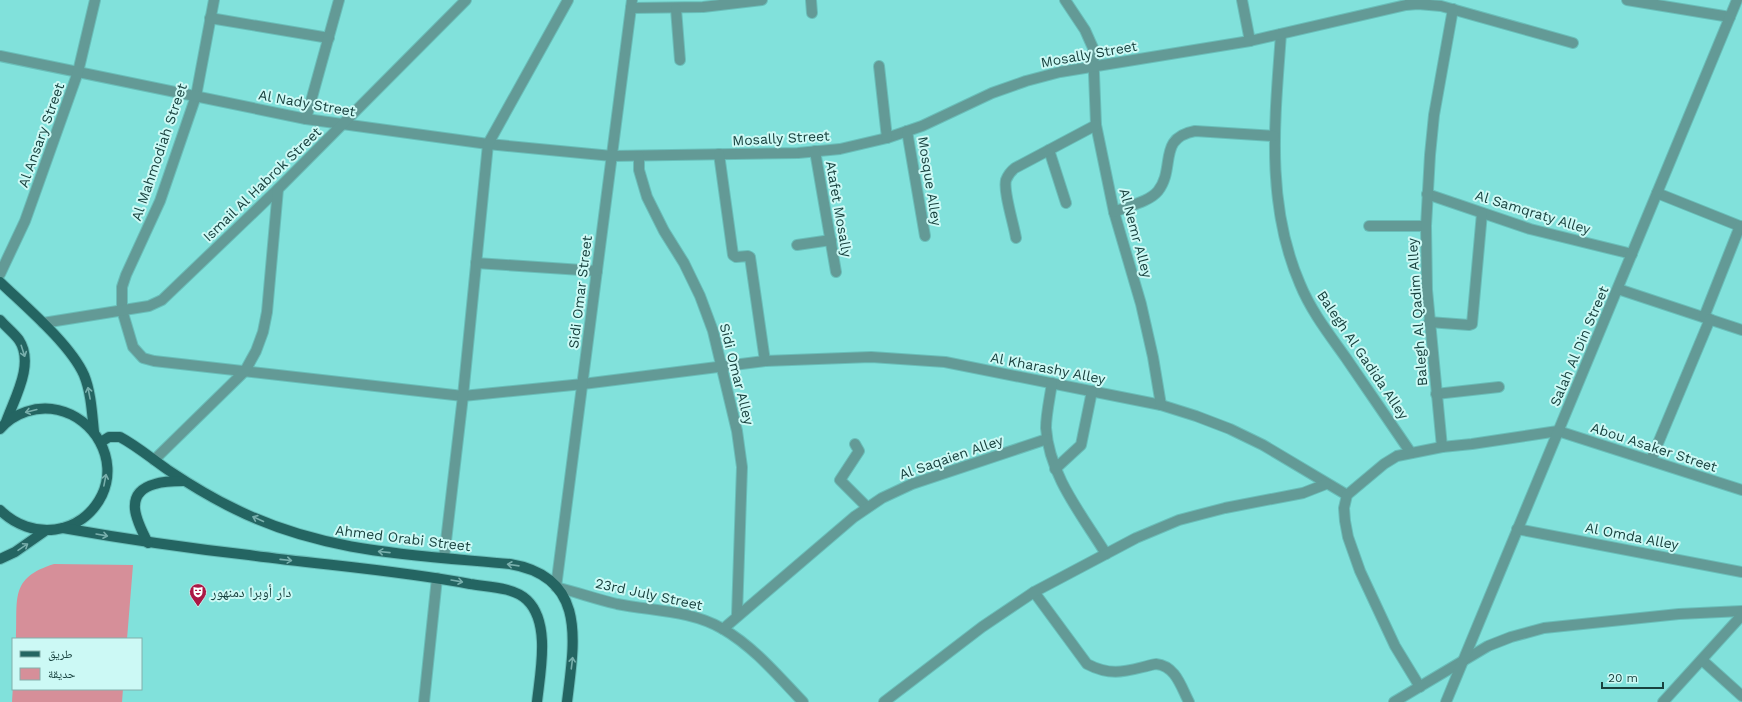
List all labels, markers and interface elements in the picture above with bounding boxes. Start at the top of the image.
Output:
street label: Mosally Street [1040,38,1139,70]
street label: Al Ansary Street [15,80,67,189]
street label: Al Mahmodiah Street [128,81,190,223]
street label: Al Nady Street [257,87,357,119]
street label: Ismail Al Habrok Street [200,123,324,244]
street label: Mosally Street [732,127,830,149]
street label: Mosque Alley [915,135,945,228]
street label: Atafet Mosally [823,160,855,259]
street label: Al Nemr Alley [1116,187,1156,280]
street label: Al Samqraty Alley [1473,187,1593,237]
street label: Sidi Omar Street [565,234,595,349]
street label: Balegh Al Qadim Alley [1404,236,1430,387]
street label: Salah Al Din Street [1546,283,1612,408]
street label: Balegh Al Gadida Alley [1314,288,1412,423]
street label: Sidi Omar Alley [717,322,758,427]
one-way arrow [20,344,27,357]
street label: Al Kharashy Alley [989,349,1108,387]
one-way arrow [85,387,93,400]
one-way arrow [25,407,38,415]
street label: Abou Asaker Street [1589,419,1719,475]
street label: Al Saqaien Alley [897,431,1006,482]
one-way arrow [101,474,109,487]
one-way arrow [253,515,265,523]
street label: Al Omda Alley [1584,519,1681,553]
street label: Ahmed Orabi Street [334,522,472,554]
one-way arrow [95,531,108,539]
one-way arrow [18,543,29,551]
one-way arrow [378,548,391,556]
one-way arrow [279,556,292,563]
one-way arrow [507,561,520,569]
street label: 23rd July Street [594,575,704,613]
one-way arrow [450,577,463,585]
theatre icon: دار أوبرا دمنهور [188,582,208,607]
place label: دار أوبرا دمنهور [210,584,292,601]
legend [12,638,142,690]
text: طريق [48,647,73,661]
one-way arrow [568,657,575,670]
scale bar [1602,664,1663,690]
text: حديقة [48,667,76,681]
text: 20 m [1608,671,1638,685]

